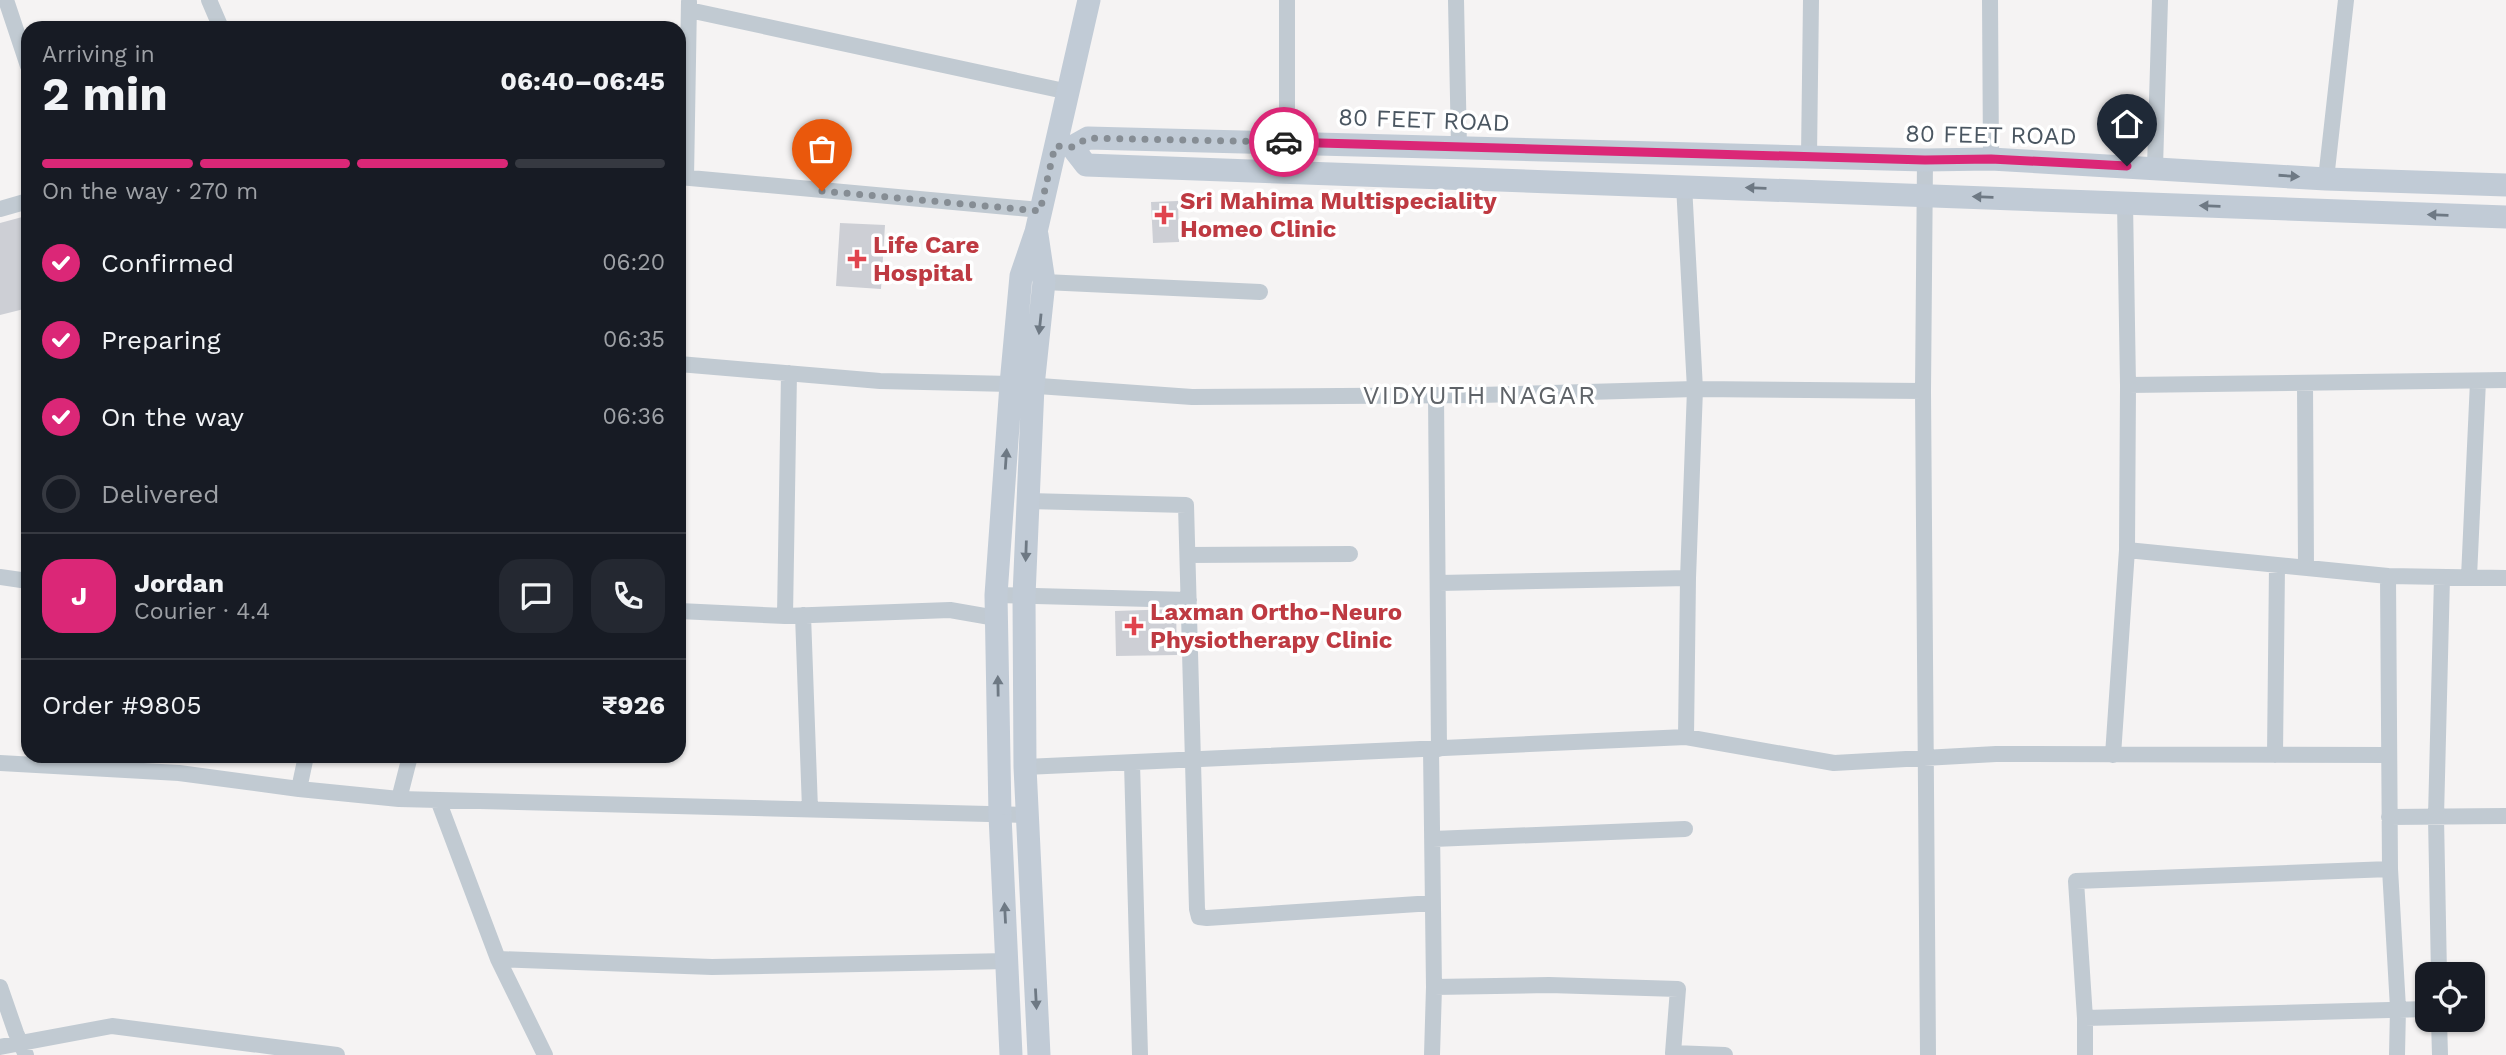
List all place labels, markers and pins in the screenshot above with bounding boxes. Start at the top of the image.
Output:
pin [2097,94,2157,166]
pin [792,119,852,191]
place label: Sri Mahima Multispeciality Homeo Clinic [1180,187,1497,243]
marker: Sri Mahima Multispeciality Homeo Clinic [1154,205,1174,225]
place label: Life Care Hospital [873,231,979,287]
marker: Life Care Hospital [847,249,867,269]
place label: Laxman Ortho-Neuro Physiotherapy Clinic [1150,598,1402,654]
marker: Laxman Ortho-Neuro Physiotherapy Clinic [1124,616,1144,636]

